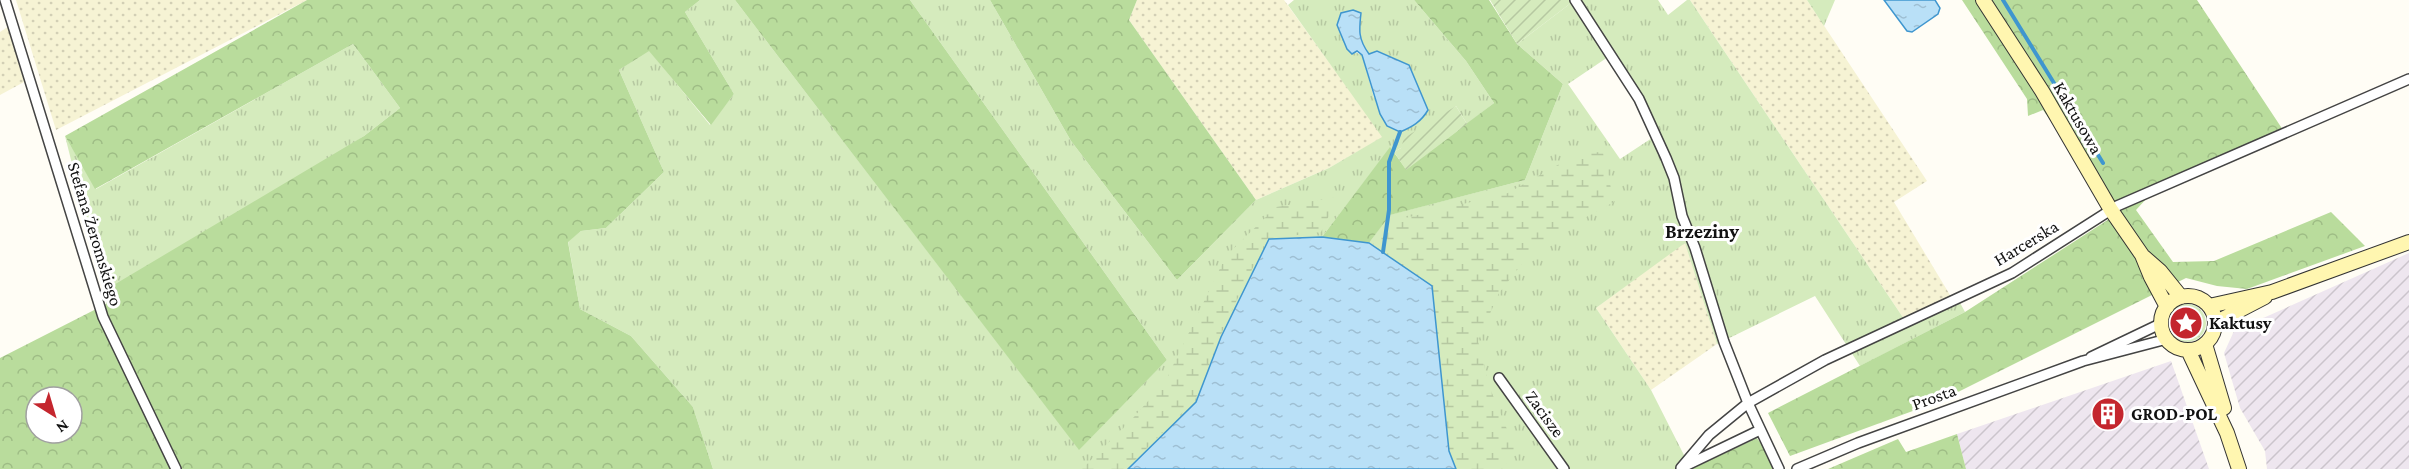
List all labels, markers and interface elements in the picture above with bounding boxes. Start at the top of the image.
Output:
street label: Kaktusowa [2049,78,2107,158]
street label: Stefana Żeromskiego [64,159,126,309]
street label: Harcerska [1990,216,2062,270]
district label: Brzeziny [1665,220,1739,242]
place icon: Kaktusy [2168,305,2204,341]
place label: Kaktusy [2209,313,2272,333]
street label: Prosta [1909,380,1959,414]
north arrow [24,385,84,445]
street label: Zacisze [1521,387,1569,441]
building icon: GROD-POL [2090,396,2126,432]
place label: GROD-POL [2131,404,2218,424]
text: N [53,417,72,437]

